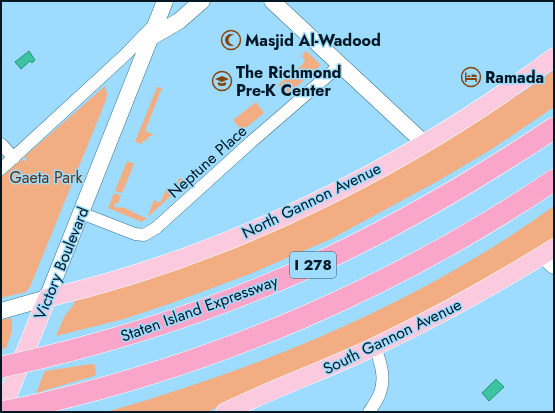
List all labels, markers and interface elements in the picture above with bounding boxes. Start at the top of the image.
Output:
mosque icon: Masjid Al-Wadood [220,29,242,51]
place label: Masjid Al-Wadood [245,29,381,52]
place label: The Richmond Pre-K Center [236,61,341,102]
hotel icon: Ramada [460,66,482,88]
place label: Ramada [485,66,544,89]
school or university icon: The Richmond Pre-K Center [211,70,233,92]
street label: Neptune Place [163,120,252,203]
street label: North Gannon Avenue [238,157,385,244]
park label: Gaeta Park [9,166,84,189]
street label: Victory Boulevard [28,203,95,323]
road number: I 278 [290,252,336,278]
street label: Staten Island Expressway [117,269,282,348]
street label: South Gannon Avenue [319,293,465,380]

